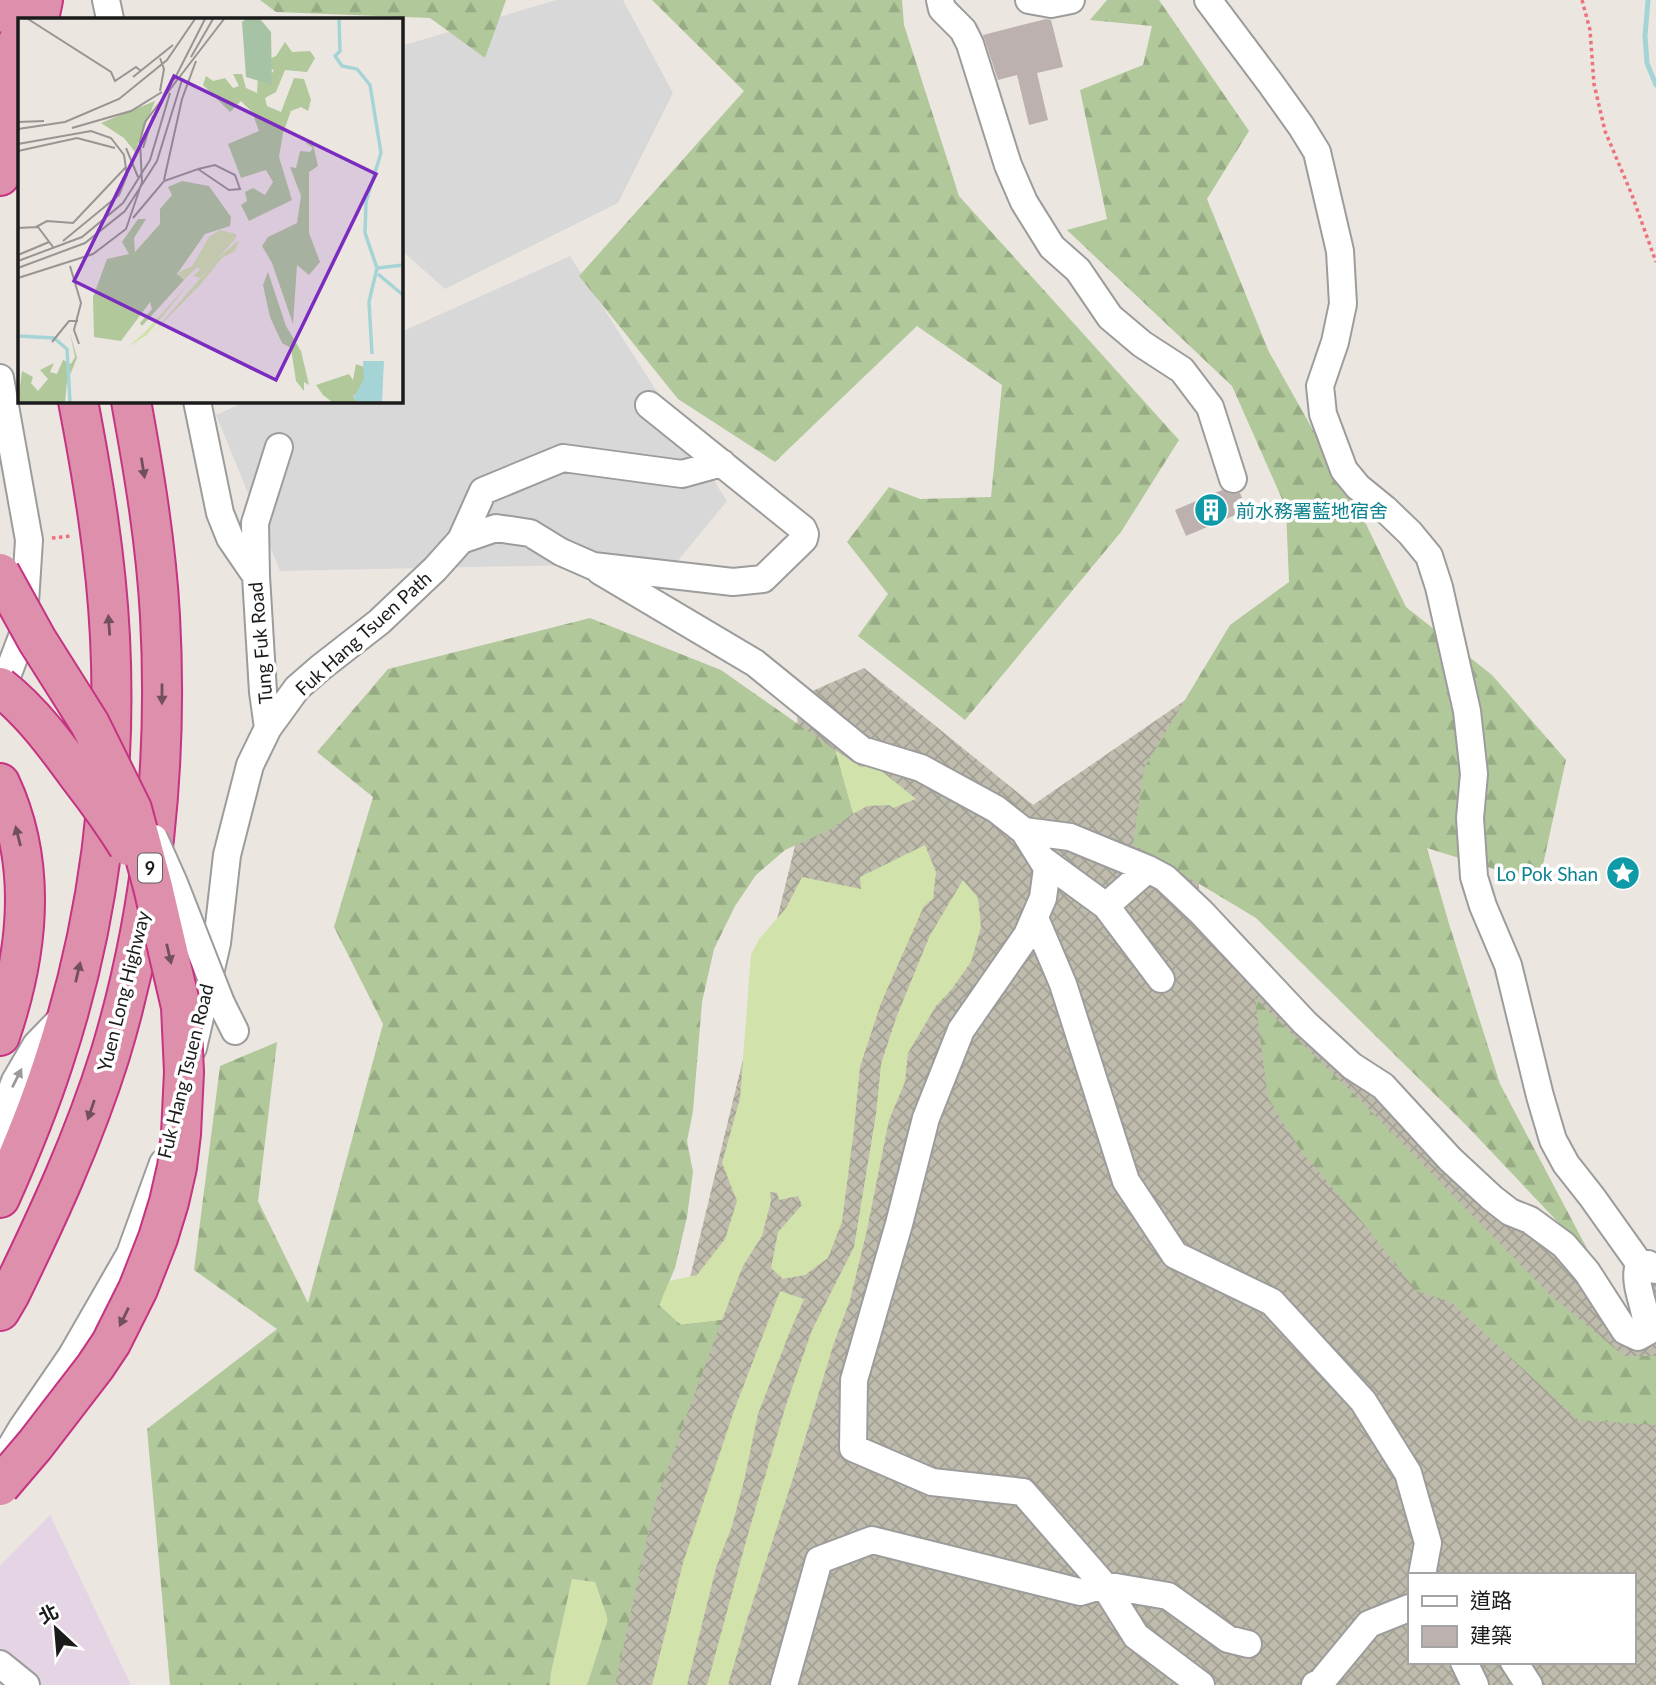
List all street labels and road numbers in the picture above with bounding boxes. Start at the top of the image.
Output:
street label: Fuk Hang Tsuen Path [290,566,436,700]
street label: Tung Fuk Road [243,581,277,705]
road number: 9 [138,854,162,882]
street label: Yuen Long Highway [92,908,154,1074]
street label: Fuk Hang Tsuen Road [152,981,218,1161]

